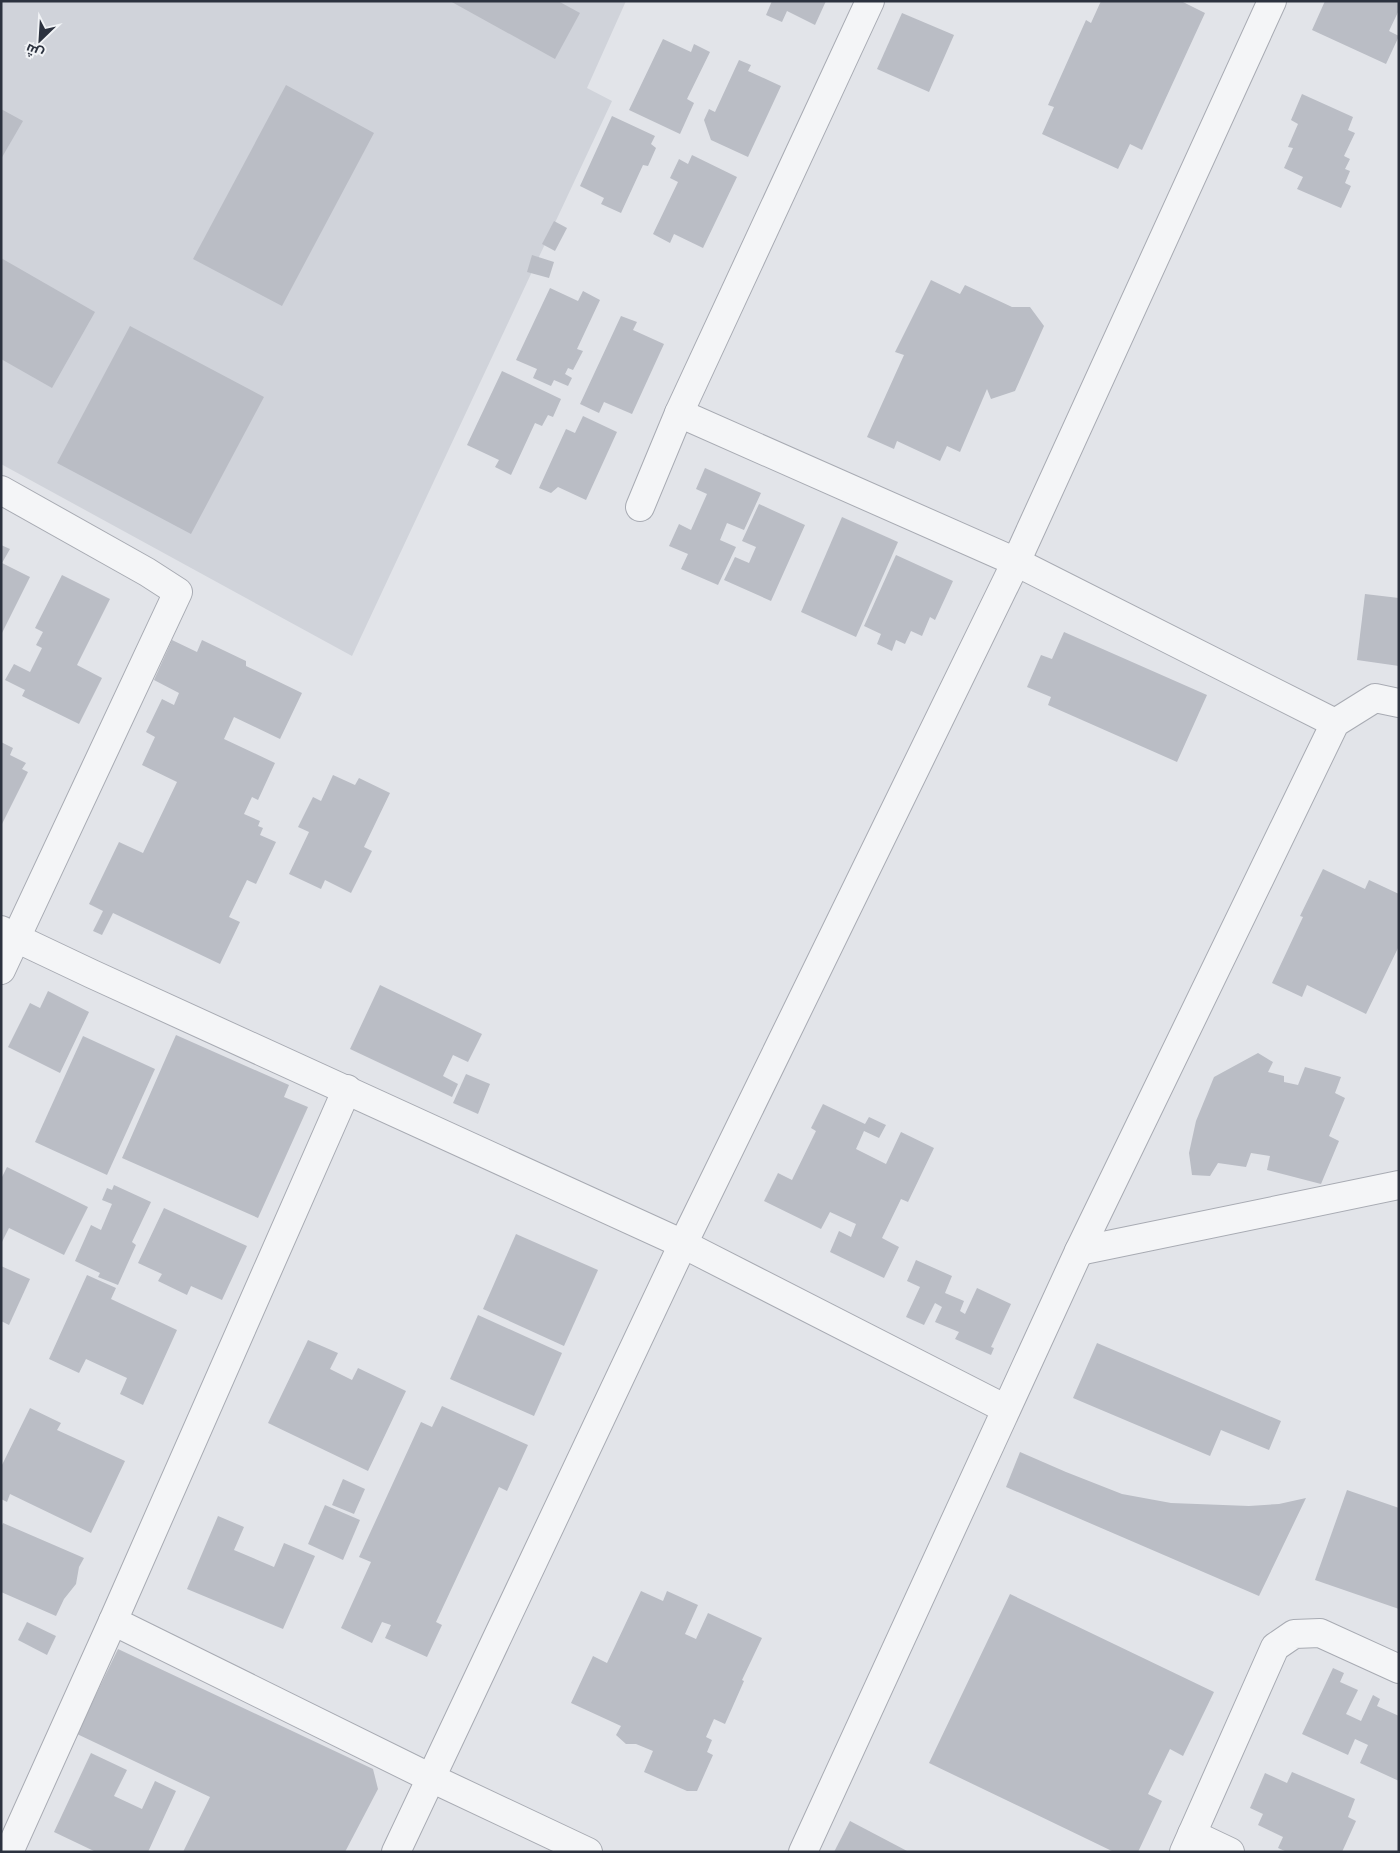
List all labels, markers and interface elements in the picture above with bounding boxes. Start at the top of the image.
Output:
north arrow [15,15,65,65]
text: ش [23,40,46,63]

